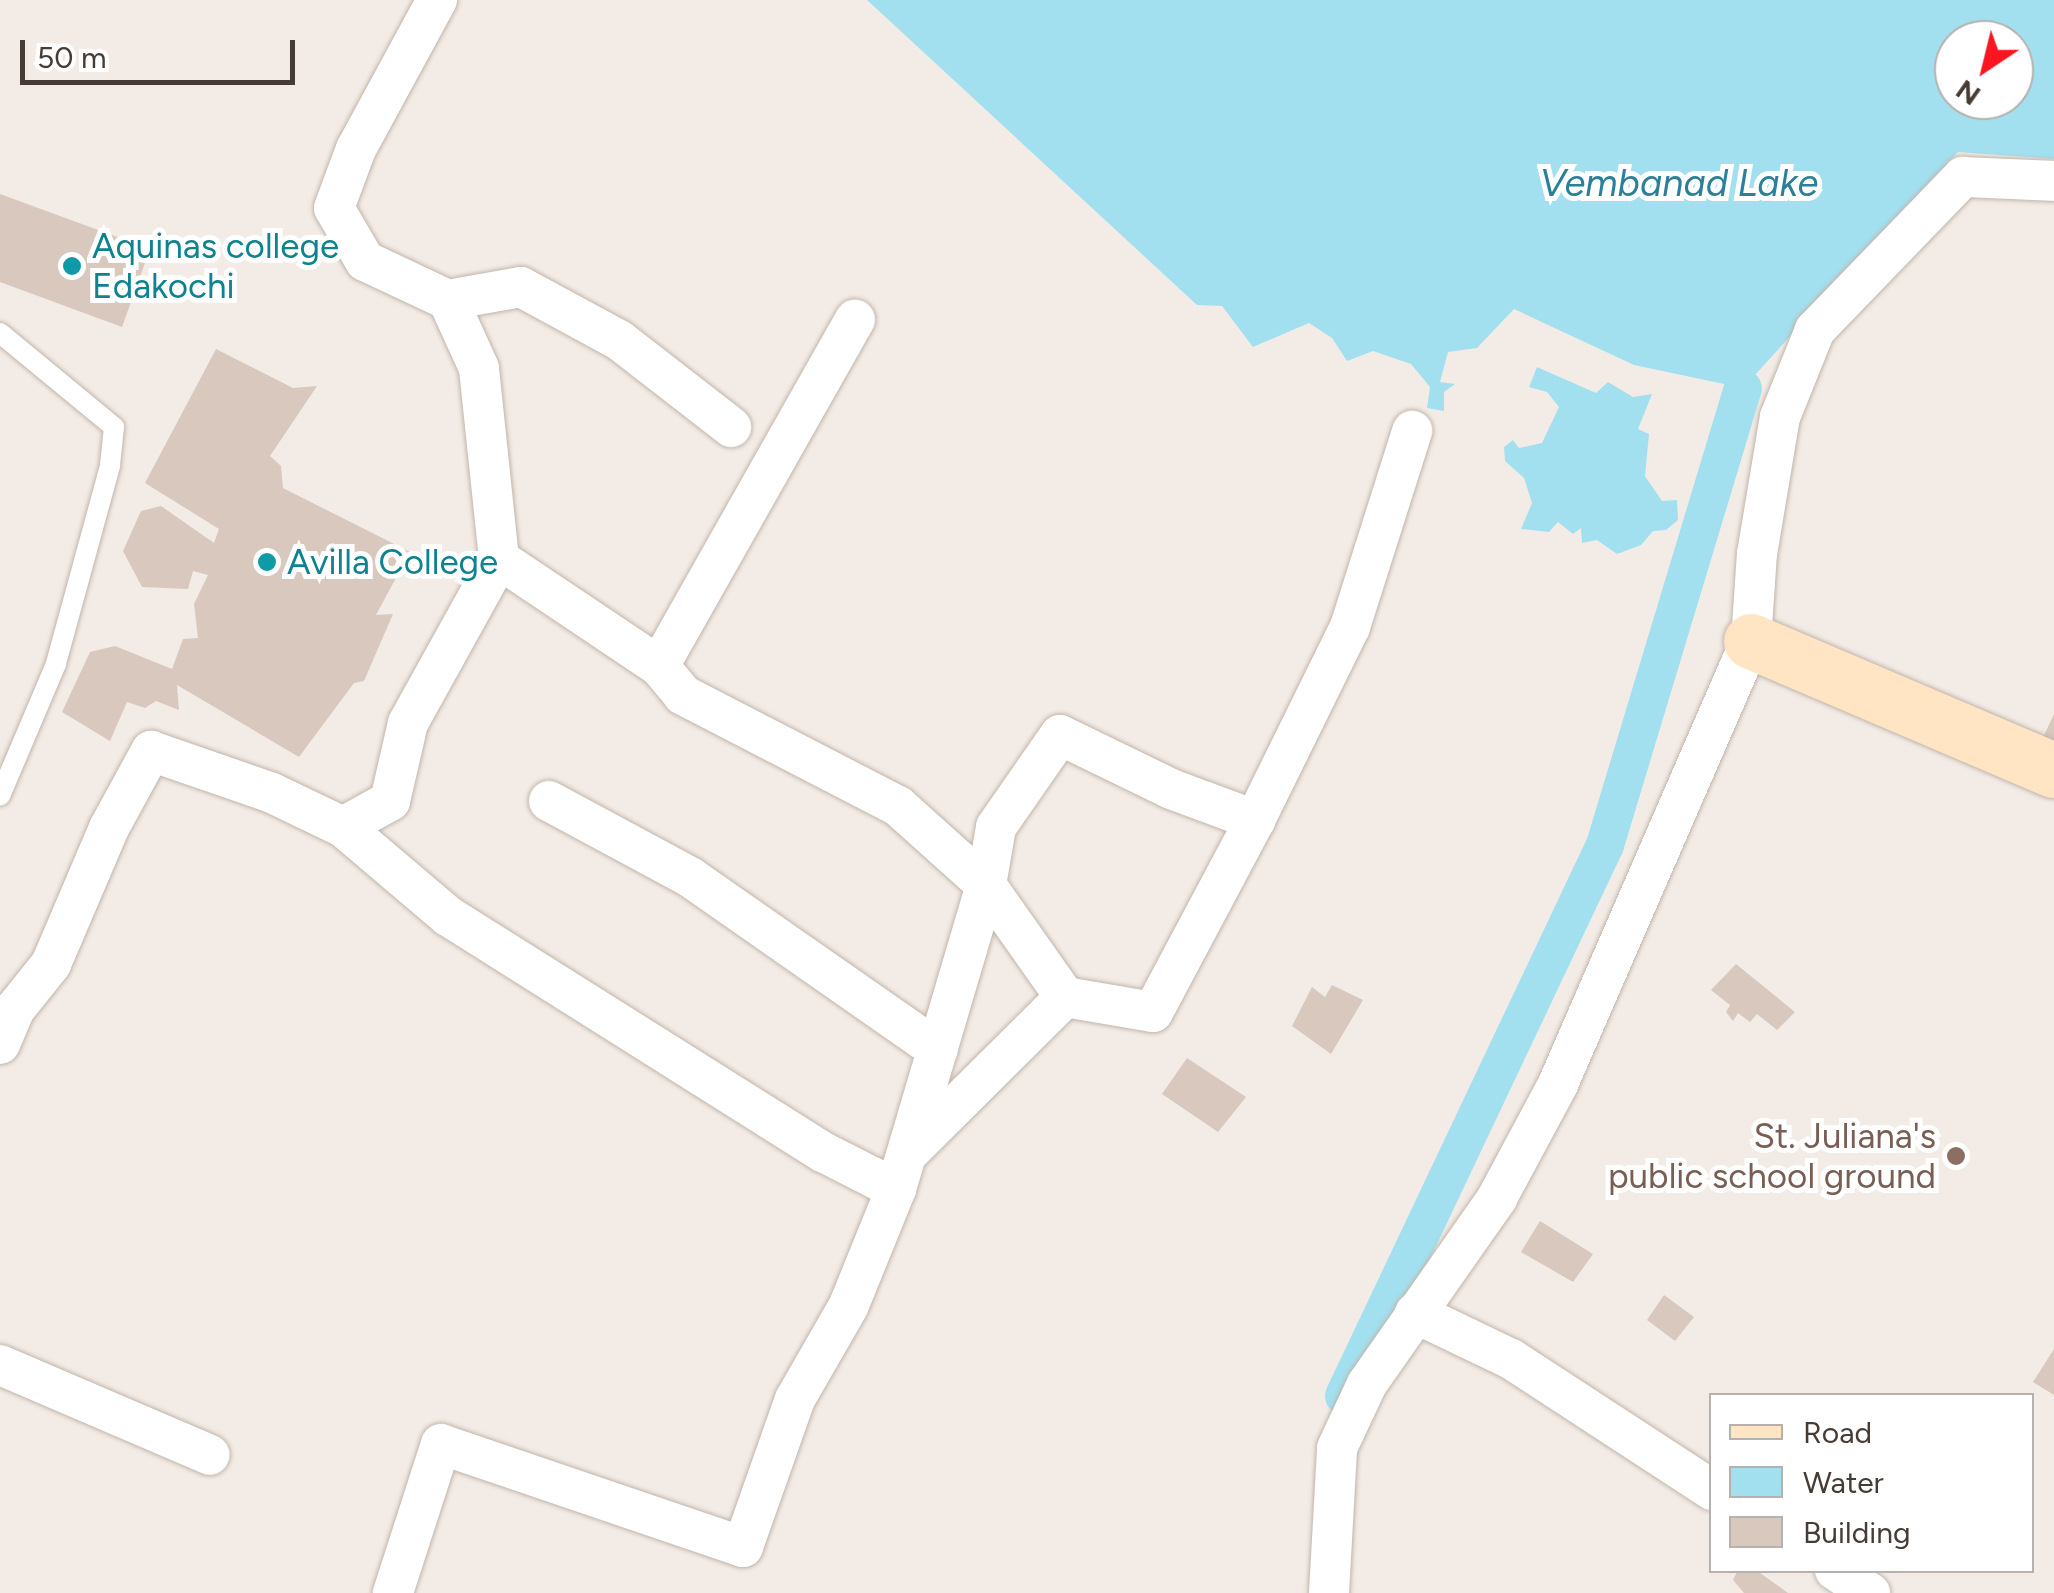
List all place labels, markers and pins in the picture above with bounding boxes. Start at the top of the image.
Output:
place label: Aquinas college Edakochi [92,225,339,307]
marker: Aquinas college Edakochi [61,255,83,277]
place label: Avilla College [287,541,498,583]
marker: Avilla College [256,551,278,573]
place label: St. Juliana's public school ground [1608,1115,1936,1197]
marker: St. Juliana's public school ground [1945,1145,1967,1167]

